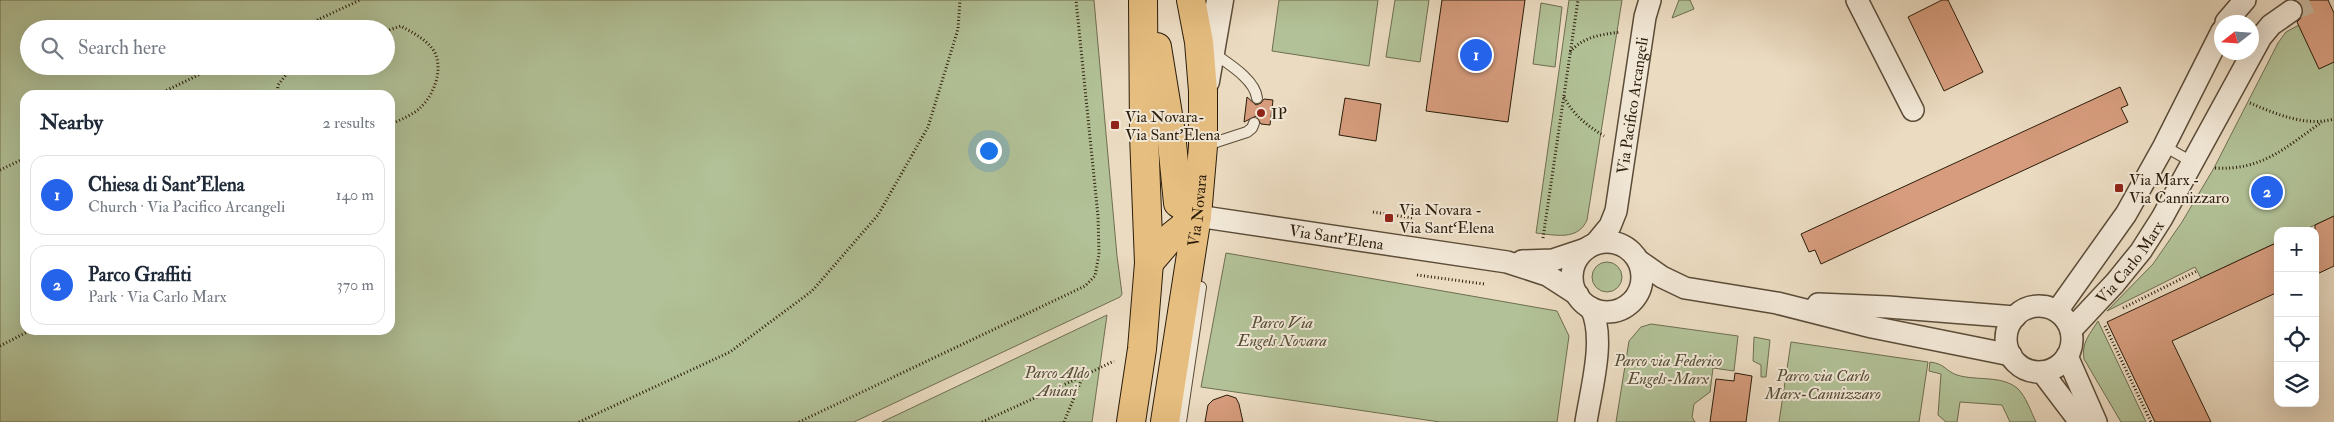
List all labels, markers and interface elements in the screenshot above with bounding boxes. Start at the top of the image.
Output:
north arrow [2214,15,2259,60]
search box [20,20,395,75]
icon: search [38,34,66,62]
text: Search here [78,36,166,60]
pin: 1 [1460,36,1492,74]
street label: Via Pacifico Arcangeli [1613,36,1653,175]
place label: IP [1271,104,1287,124]
place label: Via Novara- Via Sant'Elena [1125,107,1221,145]
marker: IP [1255,107,1267,119]
text: Nearby [40,109,103,136]
text: 2 results [322,113,375,133]
marker: Via Novara- Via Sant'Elena [1109,119,1121,131]
your location [976,138,1002,164]
place label: Via Marx - Via Cannizzaro [2129,170,2229,208]
text: Chiesa di Sant'Elena [88,173,245,197]
street label: Via Novara [1183,173,1212,248]
pin: 2 [2251,173,2283,211]
marker: Via Marx - Via Cannizzaro [2113,182,2125,194]
text: 1 [54,185,60,205]
text: 140 m [336,185,374,205]
text: Church · Via Pacifico Arcangeli [88,197,285,217]
place label: Via Novara - Via Sant‘Elena [1399,200,1495,238]
marker: Via Novara - Via Sant‘Elena [1383,212,1395,224]
street label: Via Carlo Marx [2092,217,2169,308]
street label: Via Sant’Elena [1288,221,1385,255]
map controls [2274,227,2319,407]
button: + [2274,227,2319,272]
text: Parco Graffiti [88,263,192,287]
button: − [2274,272,2319,317]
text: 2 [53,275,61,295]
text: 370 m [337,275,374,295]
text: Park · Via Carlo Marx [88,287,227,307]
park label: Parco Via Engels Novara [1236,313,1327,351]
button: locate [2274,317,2319,362]
park label: Parco via Federico Engels-Marx [1613,351,1722,389]
button: layers [2274,362,2319,407]
park label: Parco Aldo Aniasi [1023,363,1090,401]
park label: Parco via Carlo Marx-Cannizzaro [1764,366,1881,404]

